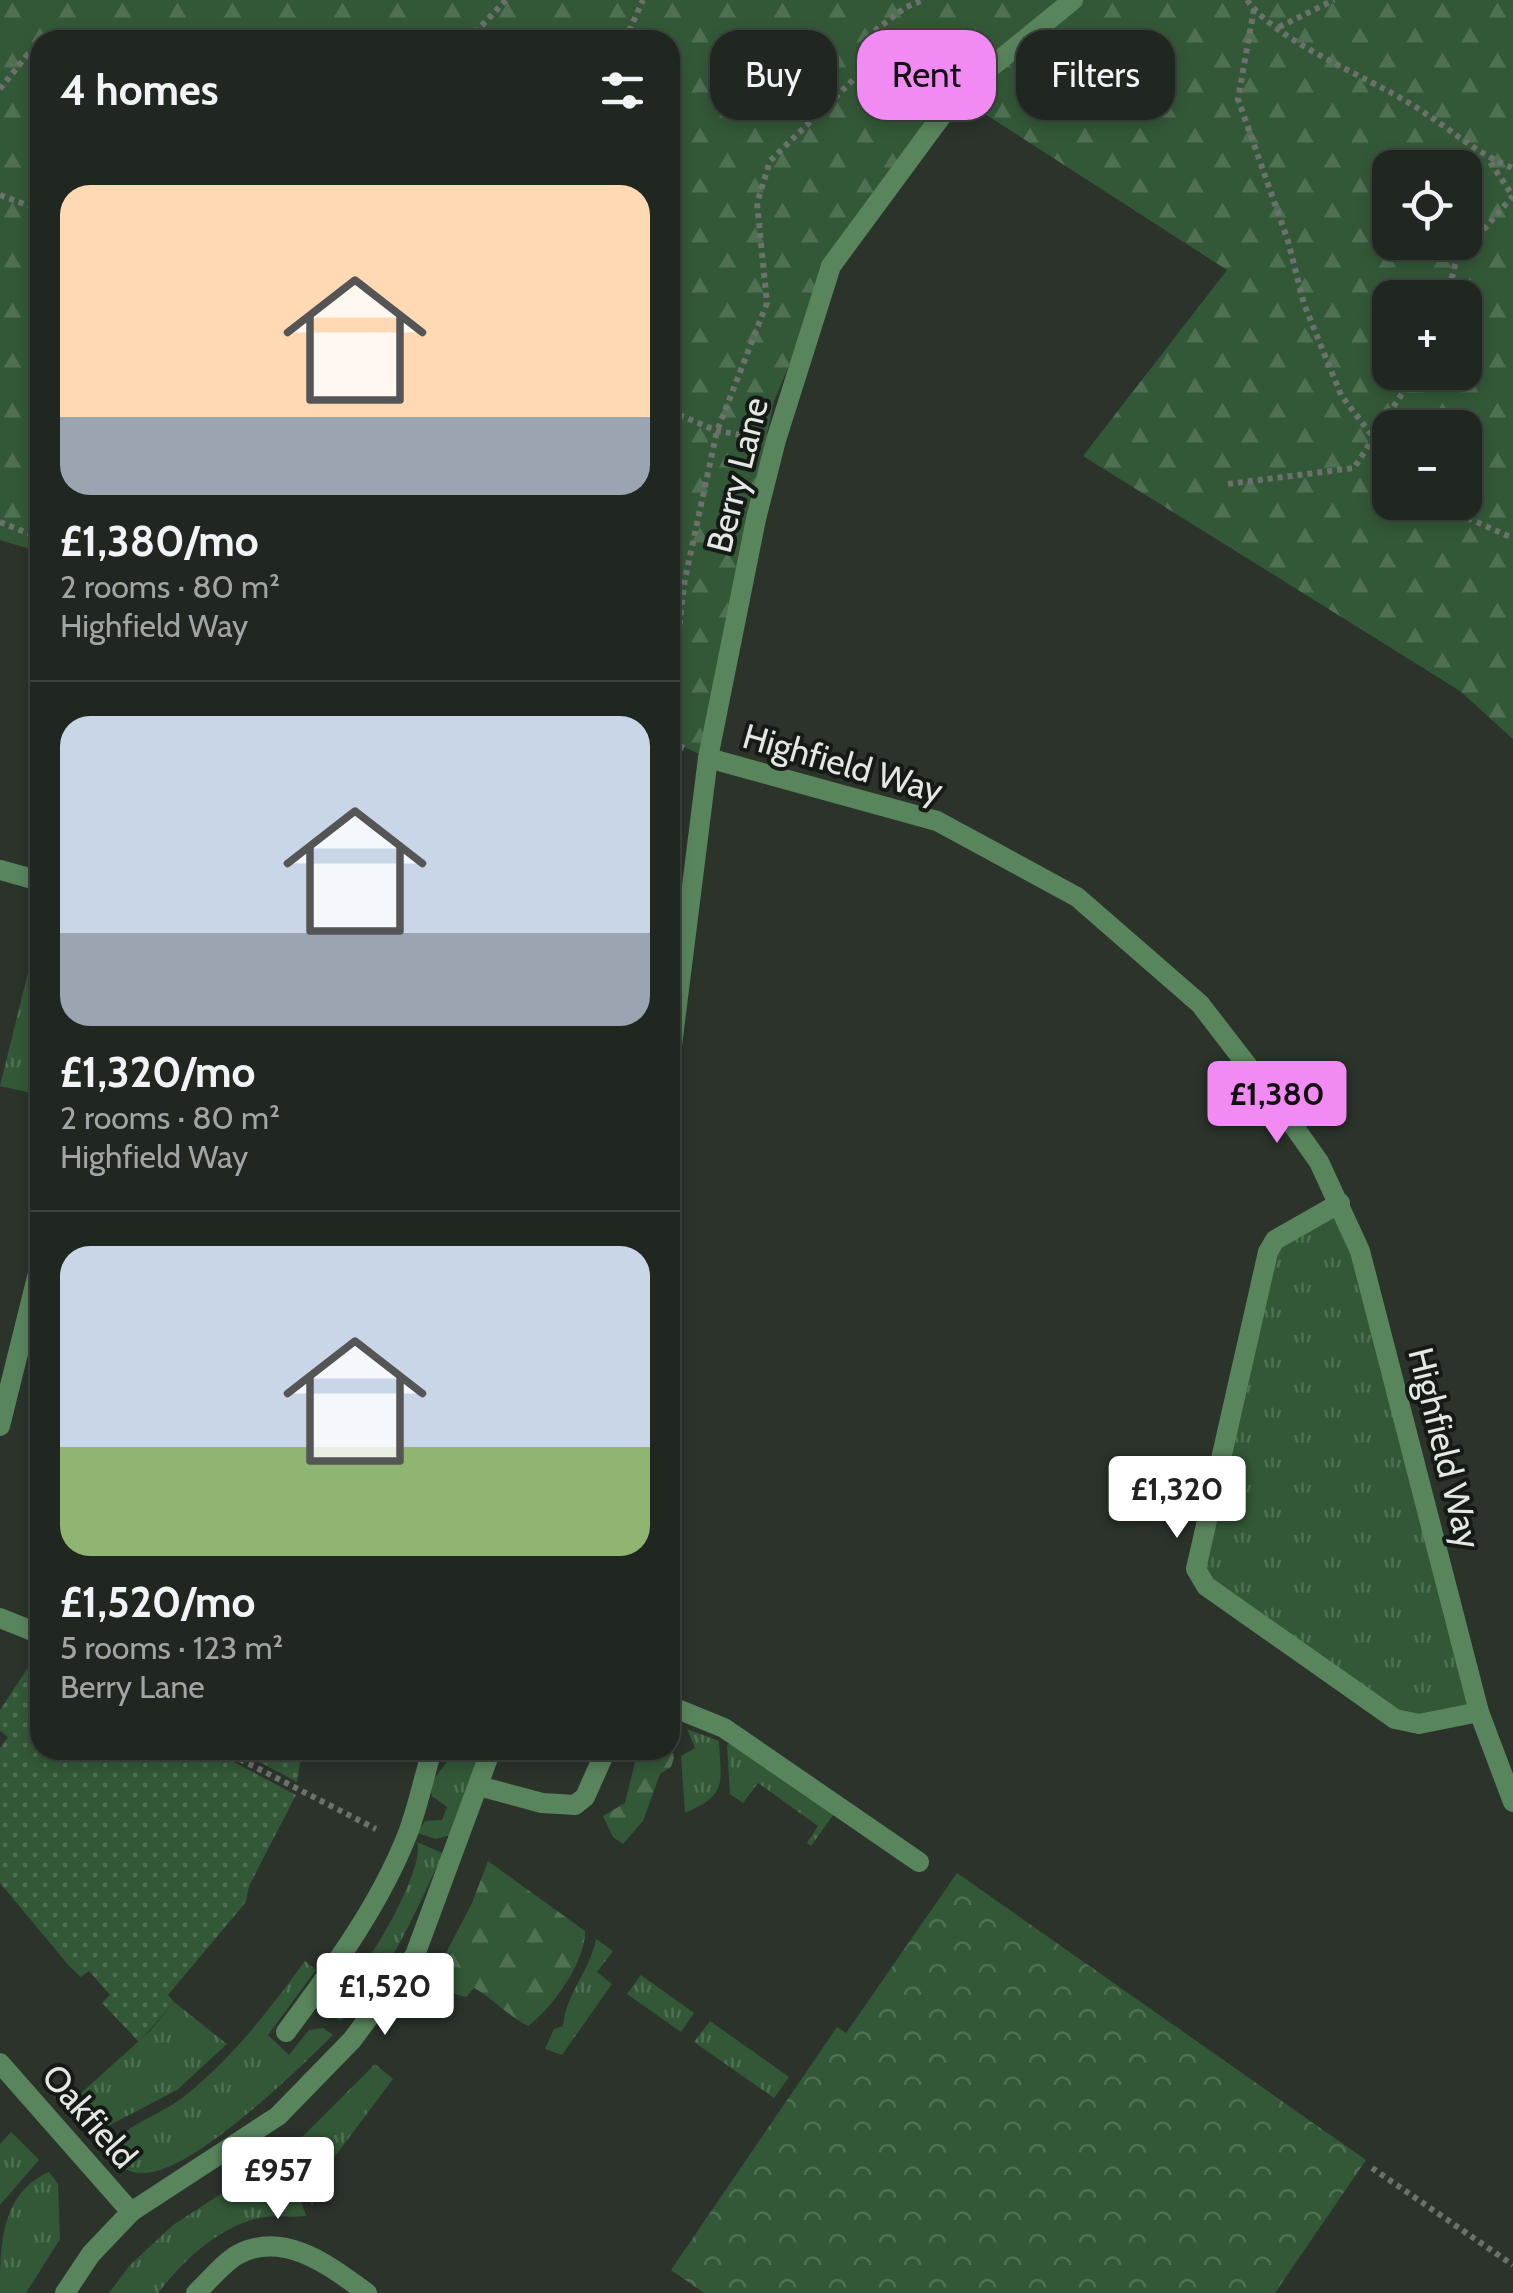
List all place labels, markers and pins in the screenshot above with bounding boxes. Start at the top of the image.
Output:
pin: £1,380 [1196,1061,1358,1146]
pin: £1,320 [1096,1456,1258,1541]
pin: £1,520 [304,1953,466,2038]
pin: £957 [219,2137,337,2222]

